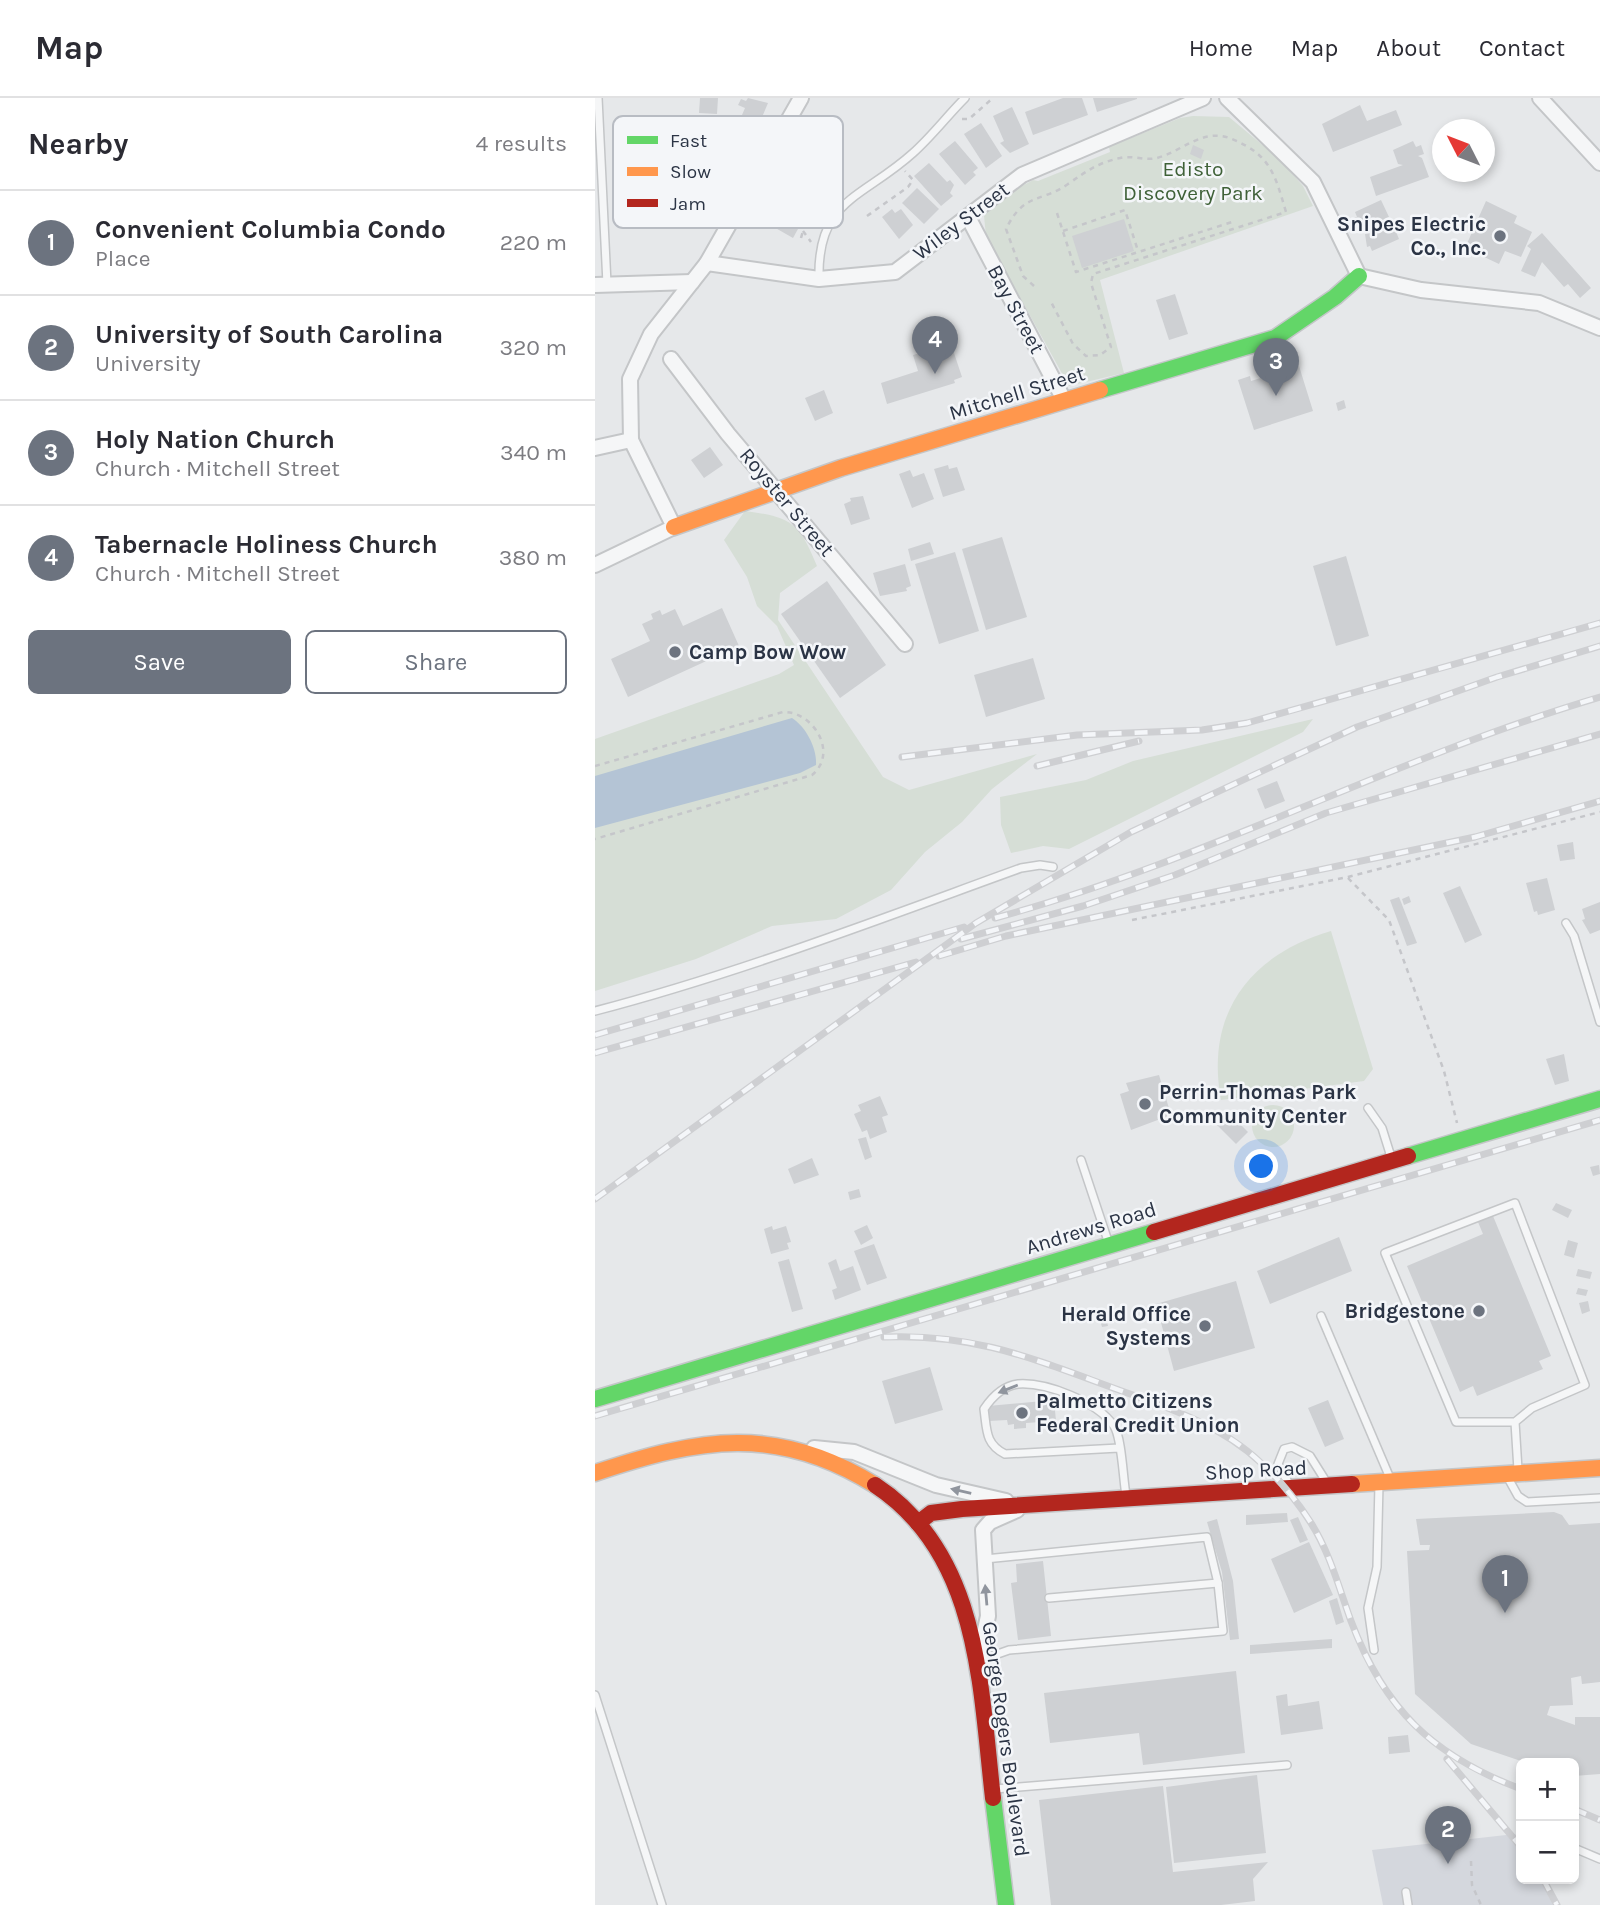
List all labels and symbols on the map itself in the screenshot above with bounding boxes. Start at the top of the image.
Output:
legend [613,116,843,228]
north arrow [1432,119,1495,182]
text: Fast [670,130,707,152]
park label: Edisto Discovery Park [1123,157,1263,205]
text: Slow [670,161,711,183]
street label: Wiley Street [908,177,1014,265]
text: Jam [670,193,706,215]
place label: Snipes Electric Co., Inc. [1337,212,1486,260]
marker: Snipes Electric Co., Inc. [1492,228,1508,244]
street label: Bay Street [983,261,1049,358]
pin: 4 [912,316,958,374]
pin: 3 [1253,338,1299,396]
street label: Mitchell Street [946,361,1088,425]
street label: Royster Street [735,443,839,561]
place label: Camp Bow Wow [689,640,846,664]
marker: Camp Bow Wow [667,644,683,660]
place label: Perrin-Thomas Park Community Center [1159,1080,1357,1128]
marker: Perrin-Thomas Park Community Center [1137,1096,1153,1112]
your location [1244,1149,1278,1183]
street label: Andrews Road [1023,1197,1159,1259]
place label: Bridgestone [1345,1299,1465,1323]
place label: Herald Office Systems [1061,1302,1191,1350]
marker: Bridgestone [1471,1303,1487,1319]
marker: Herald Office Systems [1197,1318,1213,1334]
one-way arrow [997,1383,1018,1394]
place label: Palmetto Citizens Federal Credit Union [1036,1389,1240,1437]
marker: Palmetto Citizens Federal Credit Union [1014,1405,1030,1421]
street label: Shop Road [1204,1455,1308,1485]
one-way arrow [950,1485,972,1496]
pin: 1 [1482,1555,1528,1613]
one-way arrow [980,1583,991,1605]
street label: George Rogers Boulevard [978,1620,1034,1858]
pin: 2 [1425,1806,1471,1864]

